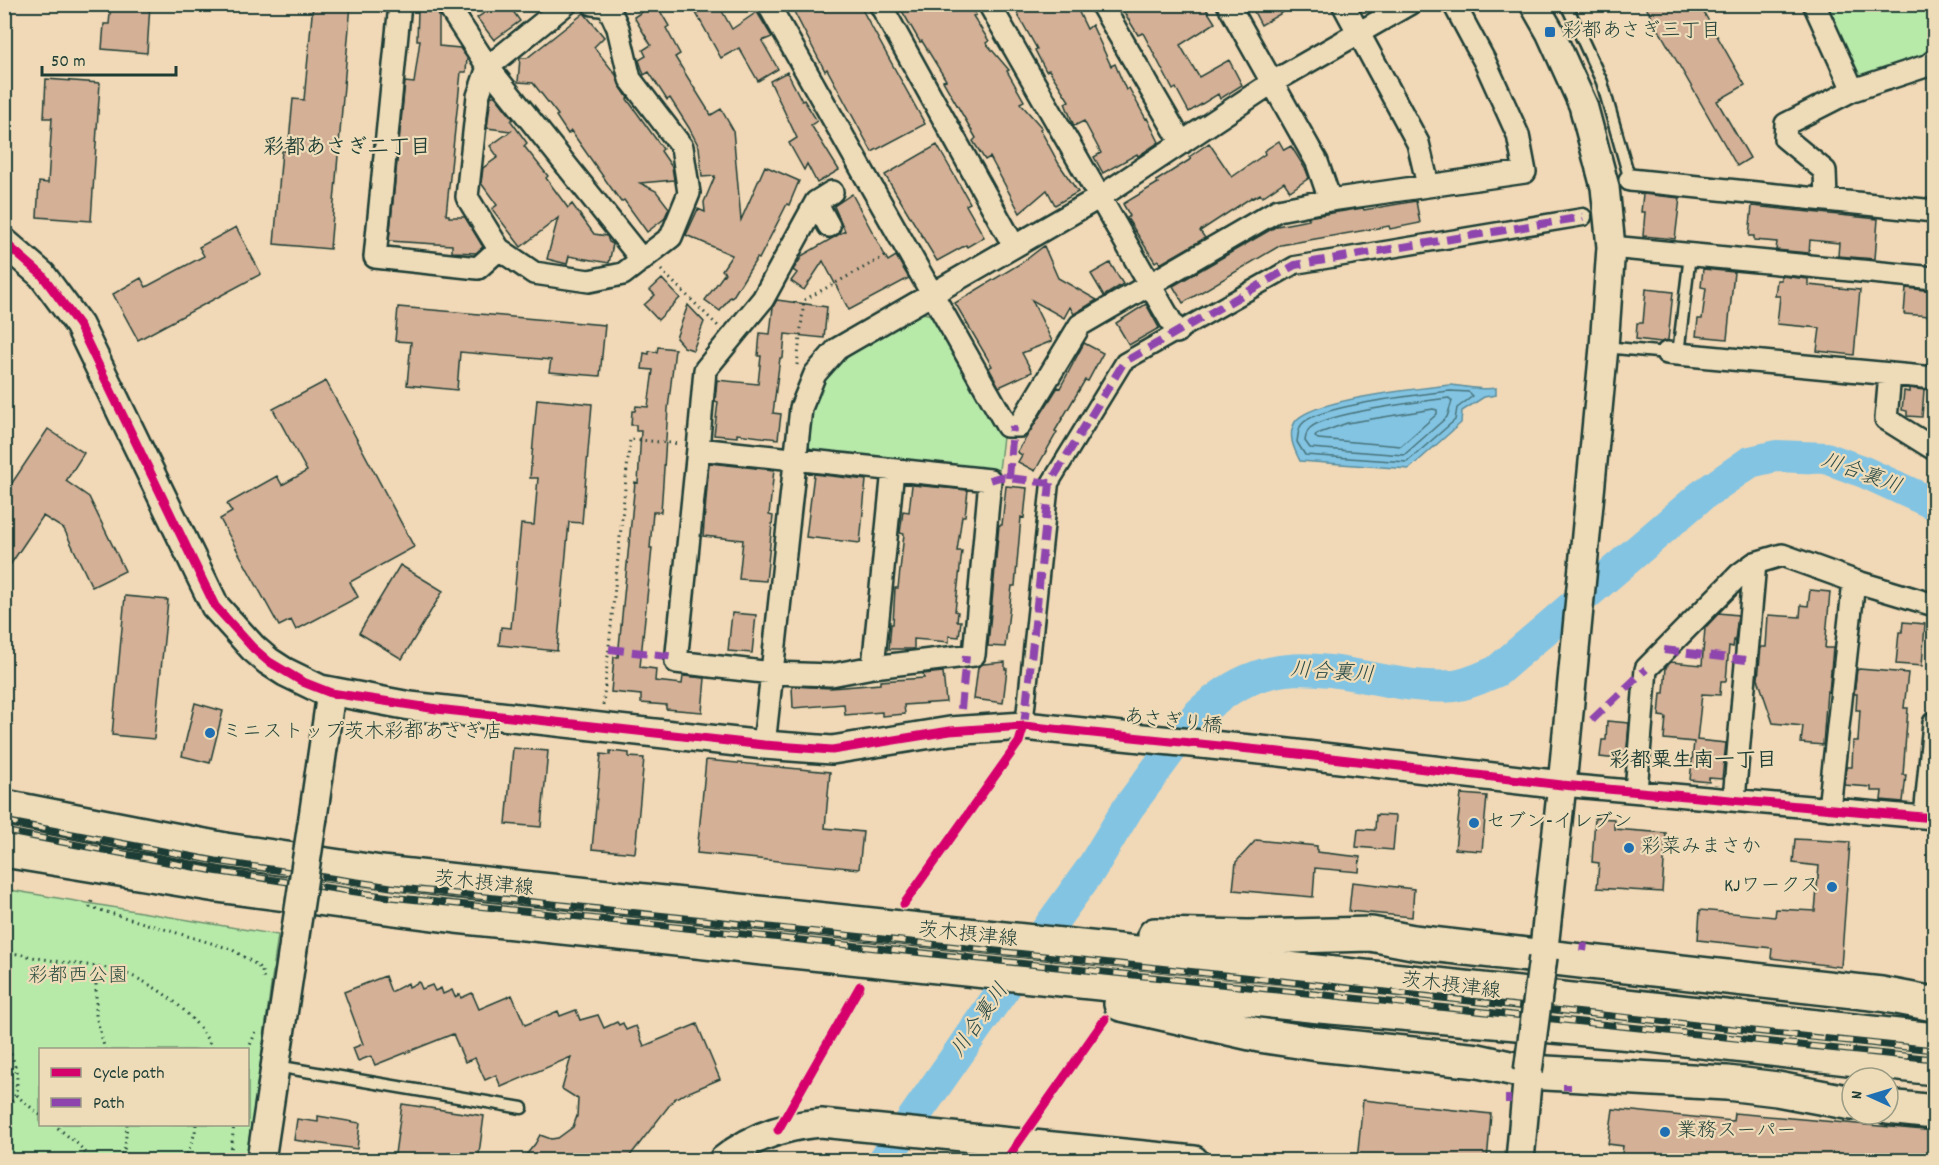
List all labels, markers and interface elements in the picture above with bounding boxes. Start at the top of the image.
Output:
place label: 彩都あさぎ三丁目 [1562,18,1721,46]
marker: 彩都あさぎ三丁目 [1543,25,1557,39]
scale bar [42,39,176,77]
text: 50 m [51,50,86,75]
district label: 彩都あさぎ二丁目 [263,134,431,164]
water label: 川合裏川 [1816,447,1906,503]
water label: 川合裏川 [1289,656,1375,692]
street label: あさぎり橋 [1122,704,1224,742]
place label: ミニストップ茨木彩都あさぎ店 [222,719,503,747]
marker: ミニストップ茨木彩都あさぎ店 [203,726,217,740]
district label: 彩都粟生南一丁目 [1609,747,1777,777]
place label: セブン-イレブン [1486,809,1633,837]
marker: セブン-イレブン [1467,816,1481,830]
place label: 彩菜みまさか [1641,834,1761,862]
marker: 彩菜みまさか [1622,841,1636,855]
street label: 茨木摂津線 [433,866,535,904]
place label: KJワークス [1724,873,1820,901]
marker: KJワークス [1825,880,1839,894]
street label: 茨木摂津線 [917,917,1019,955]
park label: 彩都西公園 [28,963,128,991]
street label: 茨木摂津線 [1400,967,1502,1007]
water label: 川合裏川 [945,978,1017,1064]
legend [39,1048,249,1126]
text: Cycle path [93,1062,164,1087]
north arrow [1840,1066,1900,1126]
text: N [1846,1090,1869,1100]
text: Path [93,1092,125,1117]
place label: 業務スーパー [1677,1118,1796,1146]
marker: 業務スーパー [1658,1125,1672,1139]

